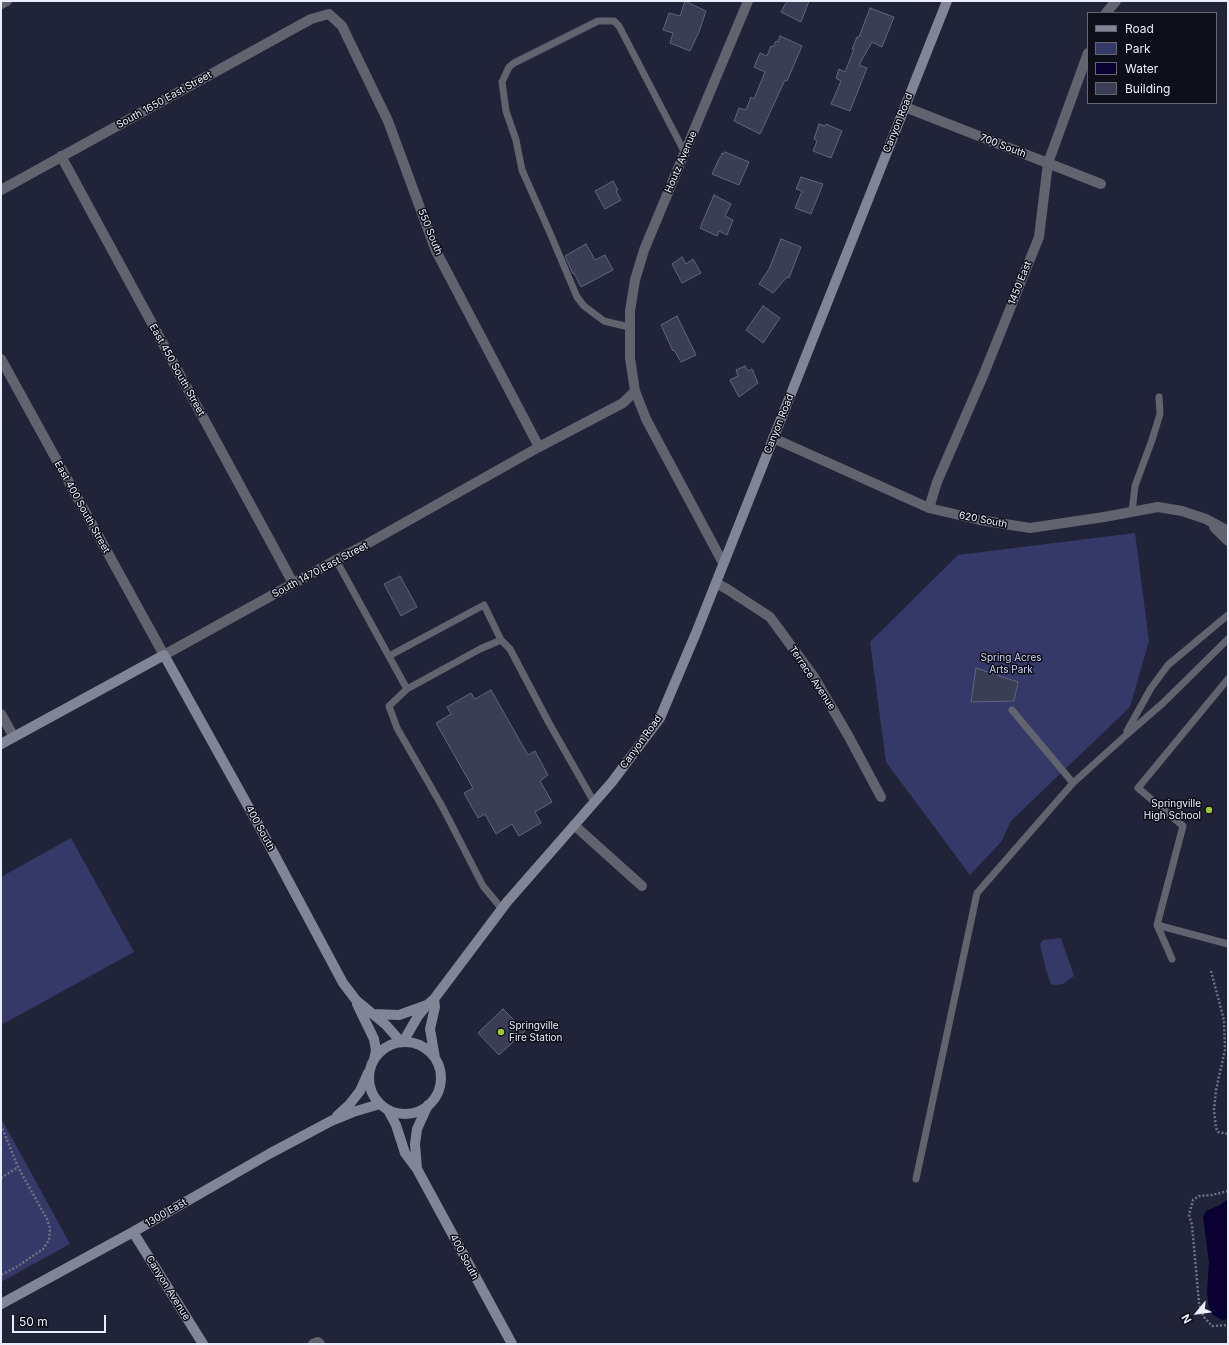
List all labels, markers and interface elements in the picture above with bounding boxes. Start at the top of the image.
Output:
legend [1087,12,1217,104]
text: Road [1125,21,1154,36]
text: Park [1125,41,1151,56]
text: Water [1125,61,1158,76]
street label: South 1650 East Street [114,69,214,131]
text: Building [1125,81,1170,96]
street label: Canyon Road [881,92,915,154]
street label: Houtz Avenue [663,129,699,195]
street label: 700 South [978,132,1028,160]
street label: 550 South [415,207,445,257]
street label: 1450 East [1006,259,1034,307]
street label: East 450 South Street [147,322,207,418]
street label: Canyon Road [762,393,796,455]
street label: East 400 South Street [52,459,112,555]
street label: 620 South [958,509,1008,531]
street label: South 1470 East Street [270,540,370,600]
street label: Terrace Avenue [786,644,838,712]
park label: Spring Acres Arts Park [980,652,1042,676]
street label: Canyon Road [618,713,664,771]
place label: Springville High School [1144,798,1201,822]
street label: 400 South [243,803,277,853]
marker: Springville High School [1204,805,1214,815]
place label: Springville Fire Station [509,1020,563,1044]
marker: Springville Fire Station [496,1027,506,1037]
street label: 1300 East [143,1196,189,1230]
street label: 400 South [447,1232,481,1282]
street label: Canyon Avenue [143,1253,193,1323]
north arrow [1177,1293,1217,1333]
scale bar [14,1307,108,1333]
text: N [1178,1312,1195,1326]
text: 50 m [19,1314,48,1329]

